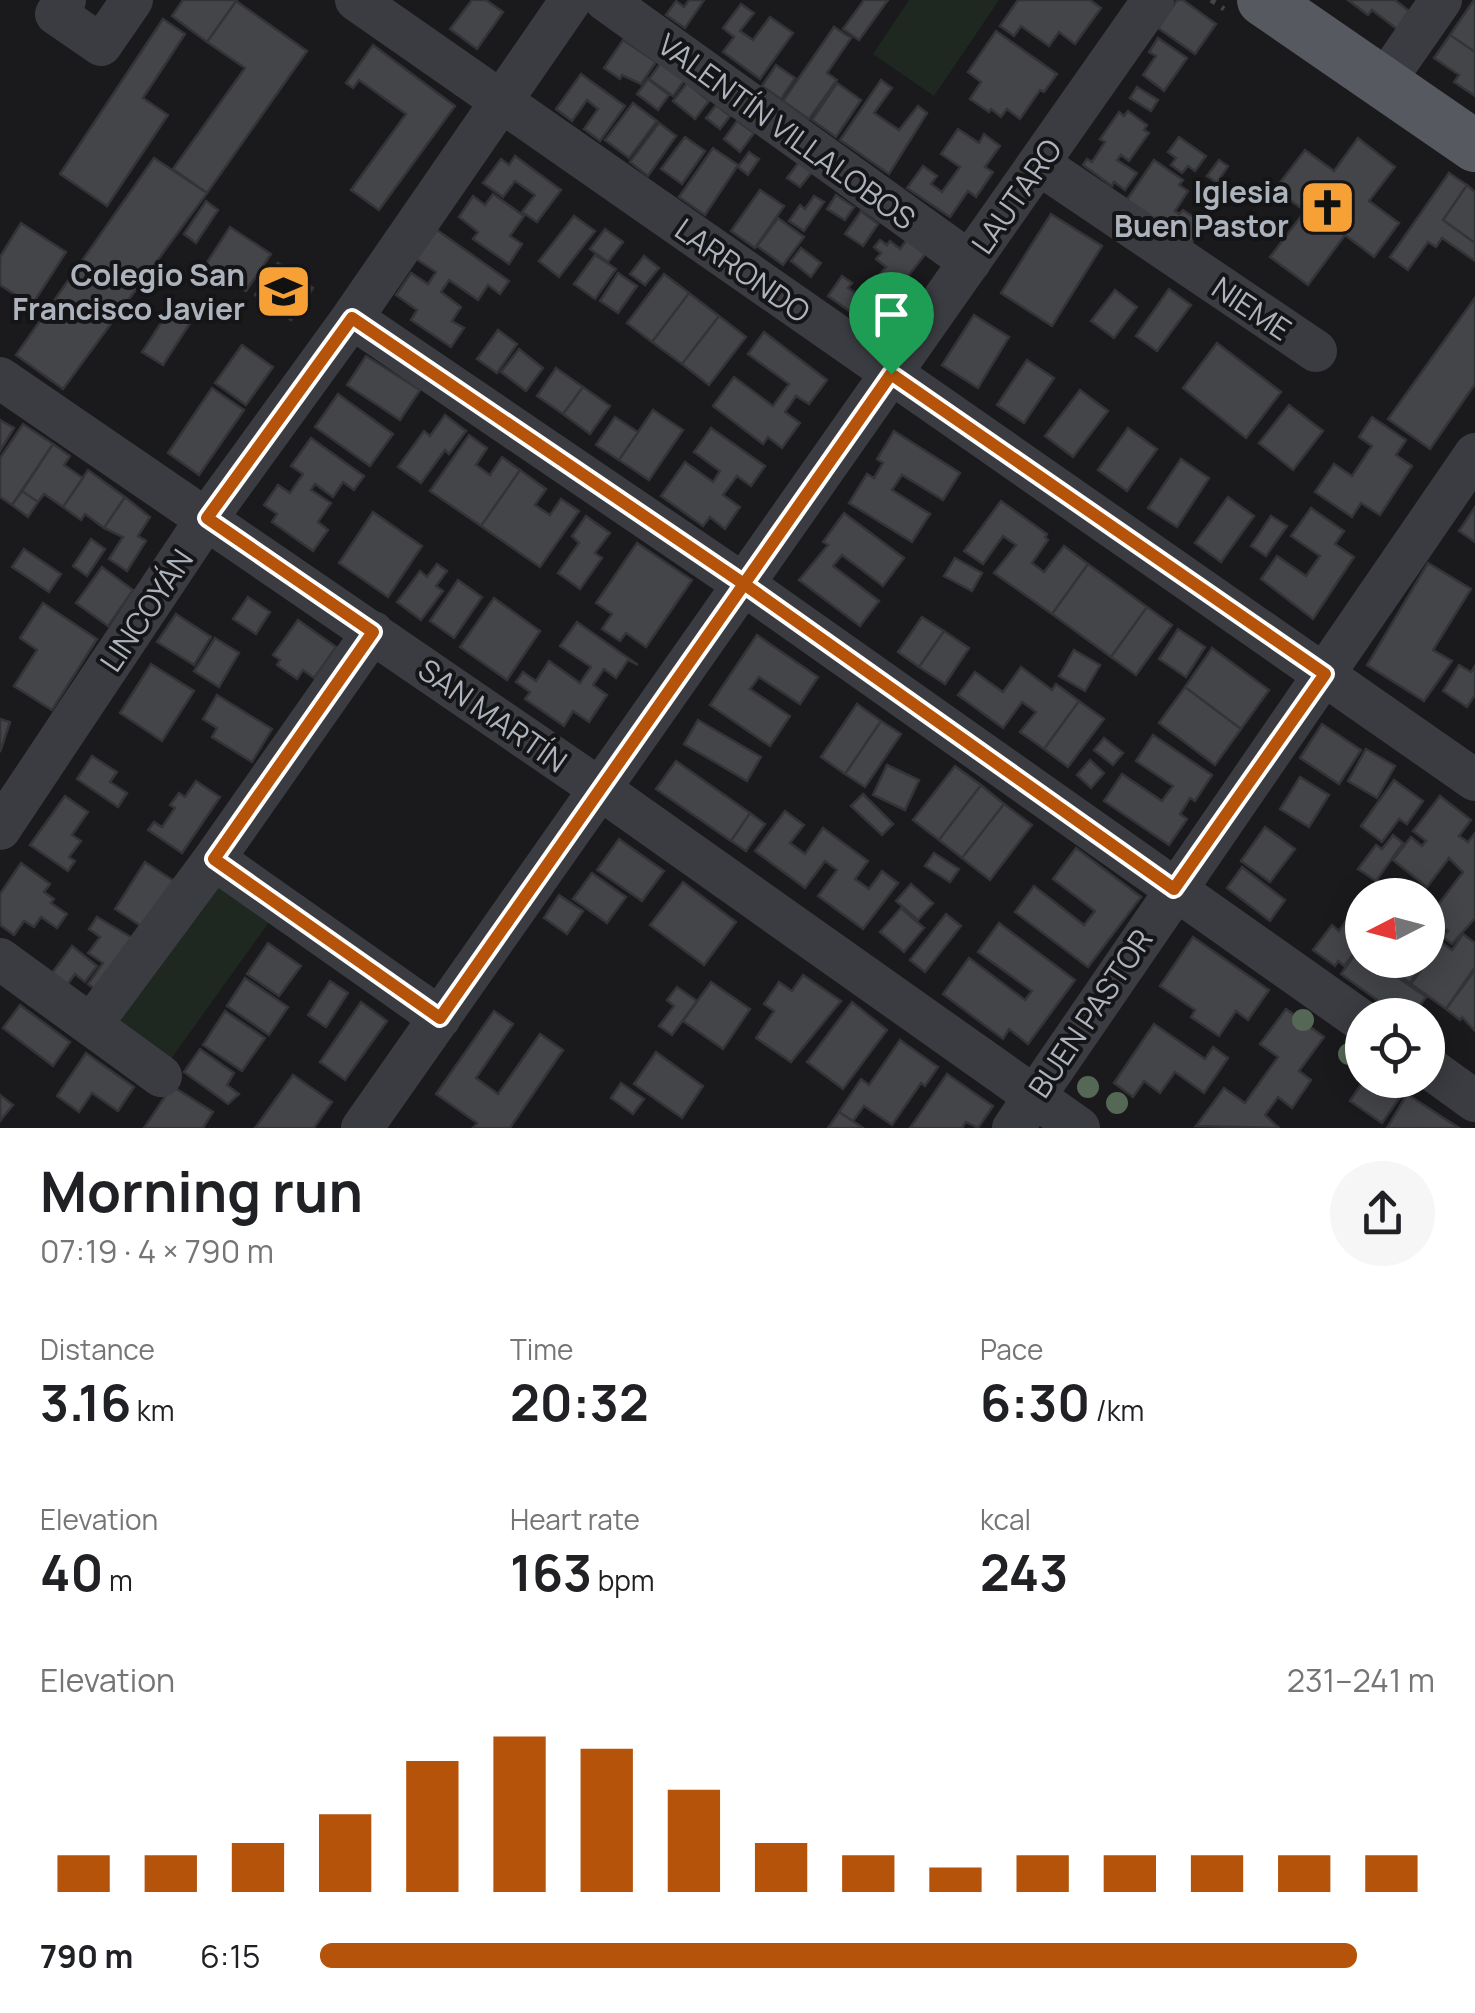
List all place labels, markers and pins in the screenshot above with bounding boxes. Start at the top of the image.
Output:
place label: Iglesia Buen Pastor [1114,171,1289,246]
church icon: Iglesia Buen Pastor [1298,178,1358,238]
place label: Colegio San Francisco Javier [12,254,245,329]
school or university icon: Colegio San Francisco Javier [254,261,314,321]
pin [849,272,934,375]

